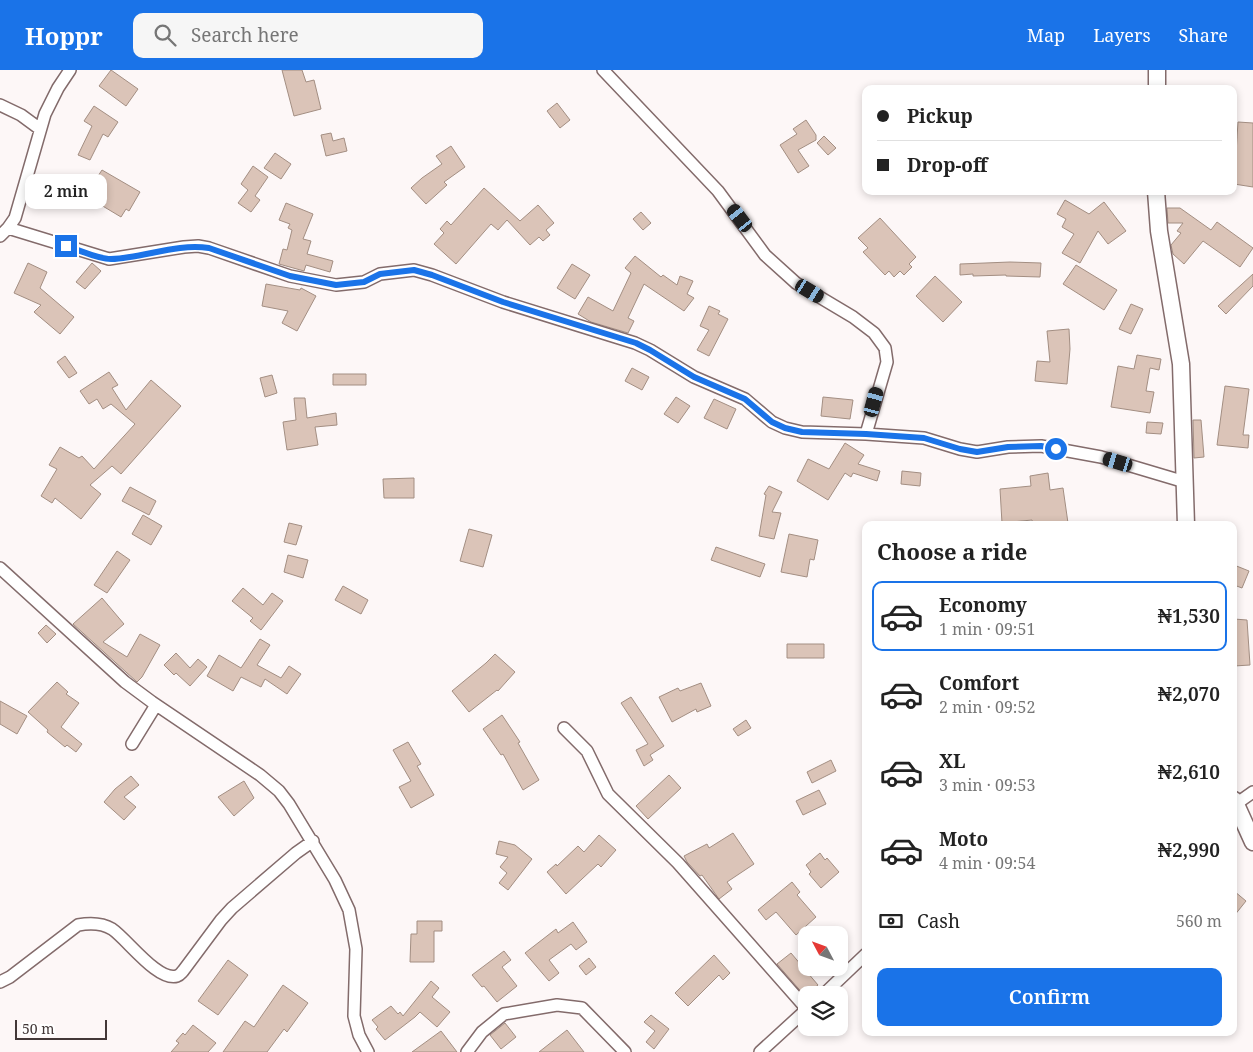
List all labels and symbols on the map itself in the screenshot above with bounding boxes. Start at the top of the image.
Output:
callout: 2 min [25,174,107,208]
car [724,202,755,234]
route end [55,235,77,257]
car [793,277,826,305]
car [862,386,885,418]
route start [1045,438,1067,460]
car [1101,450,1134,474]
north arrow [798,926,848,976]
scale bar [15,1017,108,1040]

